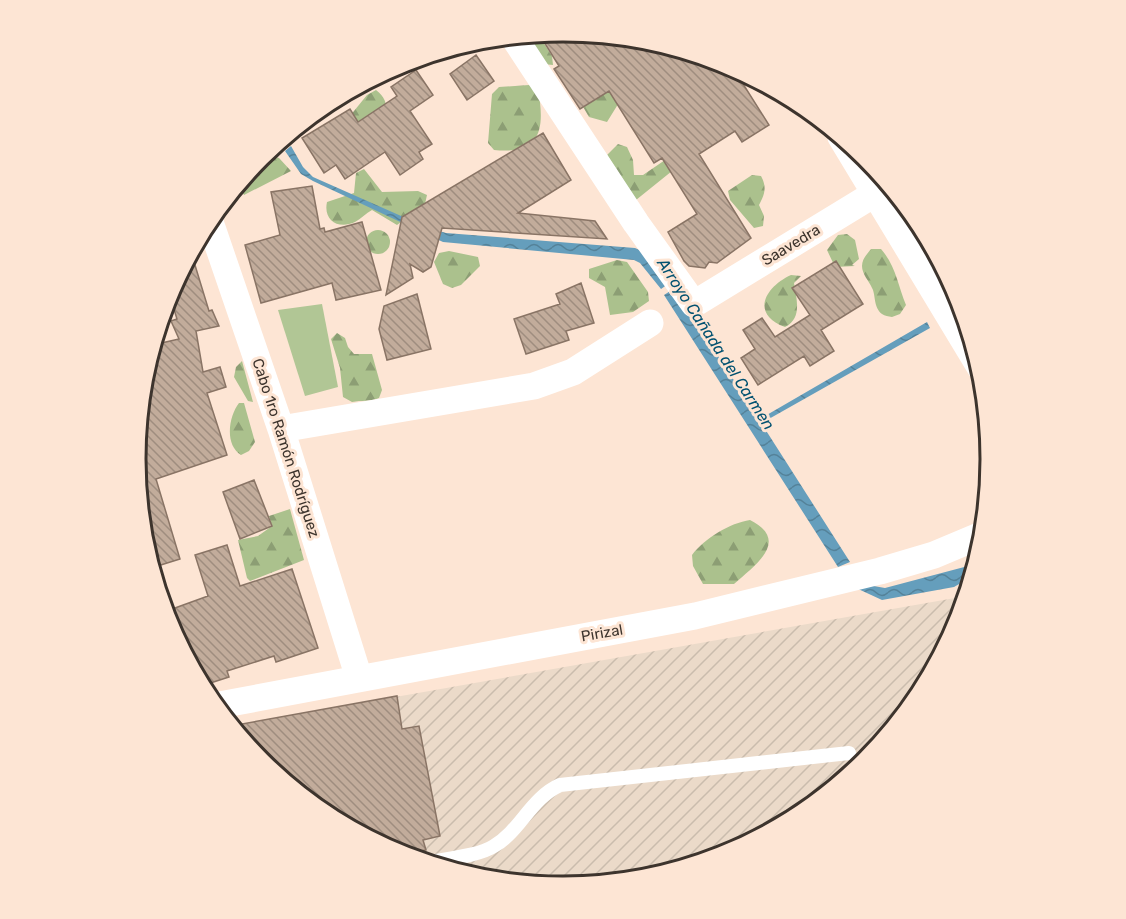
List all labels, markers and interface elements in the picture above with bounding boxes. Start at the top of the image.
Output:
street label: Saavedra [759,221,823,269]
water label: Arroyo Cañada del Carmen [653,254,779,433]
street label: Cabo 1ro Ramón Rodríguez [249,356,324,540]
street label: Pirizal [580,620,624,646]

